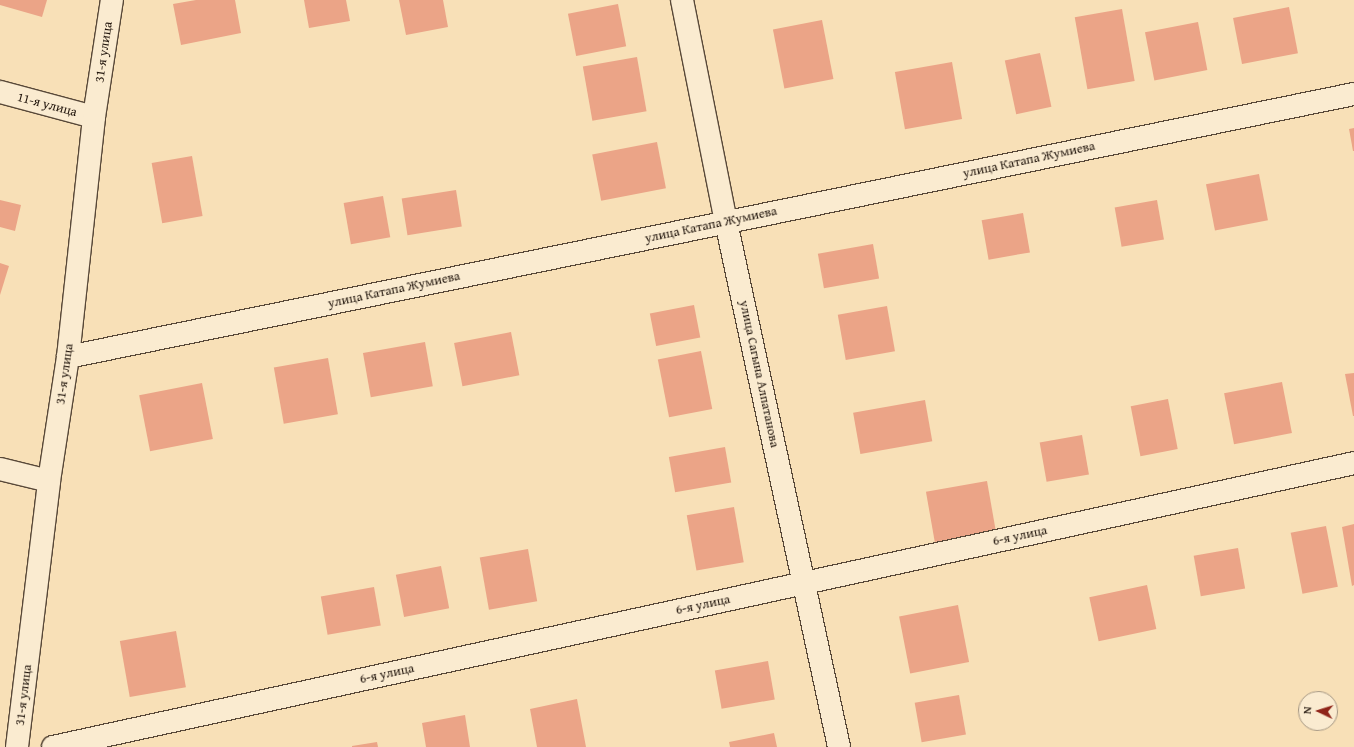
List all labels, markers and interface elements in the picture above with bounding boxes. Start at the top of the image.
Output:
street label: 31-я улица [92,20,116,84]
street label: 11-я улица [15,90,79,120]
street label: улица Катапа Жумиева [961,138,1097,182]
street label: улица Катапа Жумиева [643,203,779,247]
street label: улица Катапа Жумиева [326,268,462,312]
street label: улица Сагына Алпатанова [736,299,782,449]
street label: 31-я улица [53,342,77,406]
street label: 6-я улица [991,523,1049,549]
street label: 6-я улица [674,592,732,618]
street label: 6-я улица [358,661,416,687]
street label: 31-я улица [13,664,35,726]
north arrow [1298,691,1338,731]
text: N [1299,706,1315,714]

